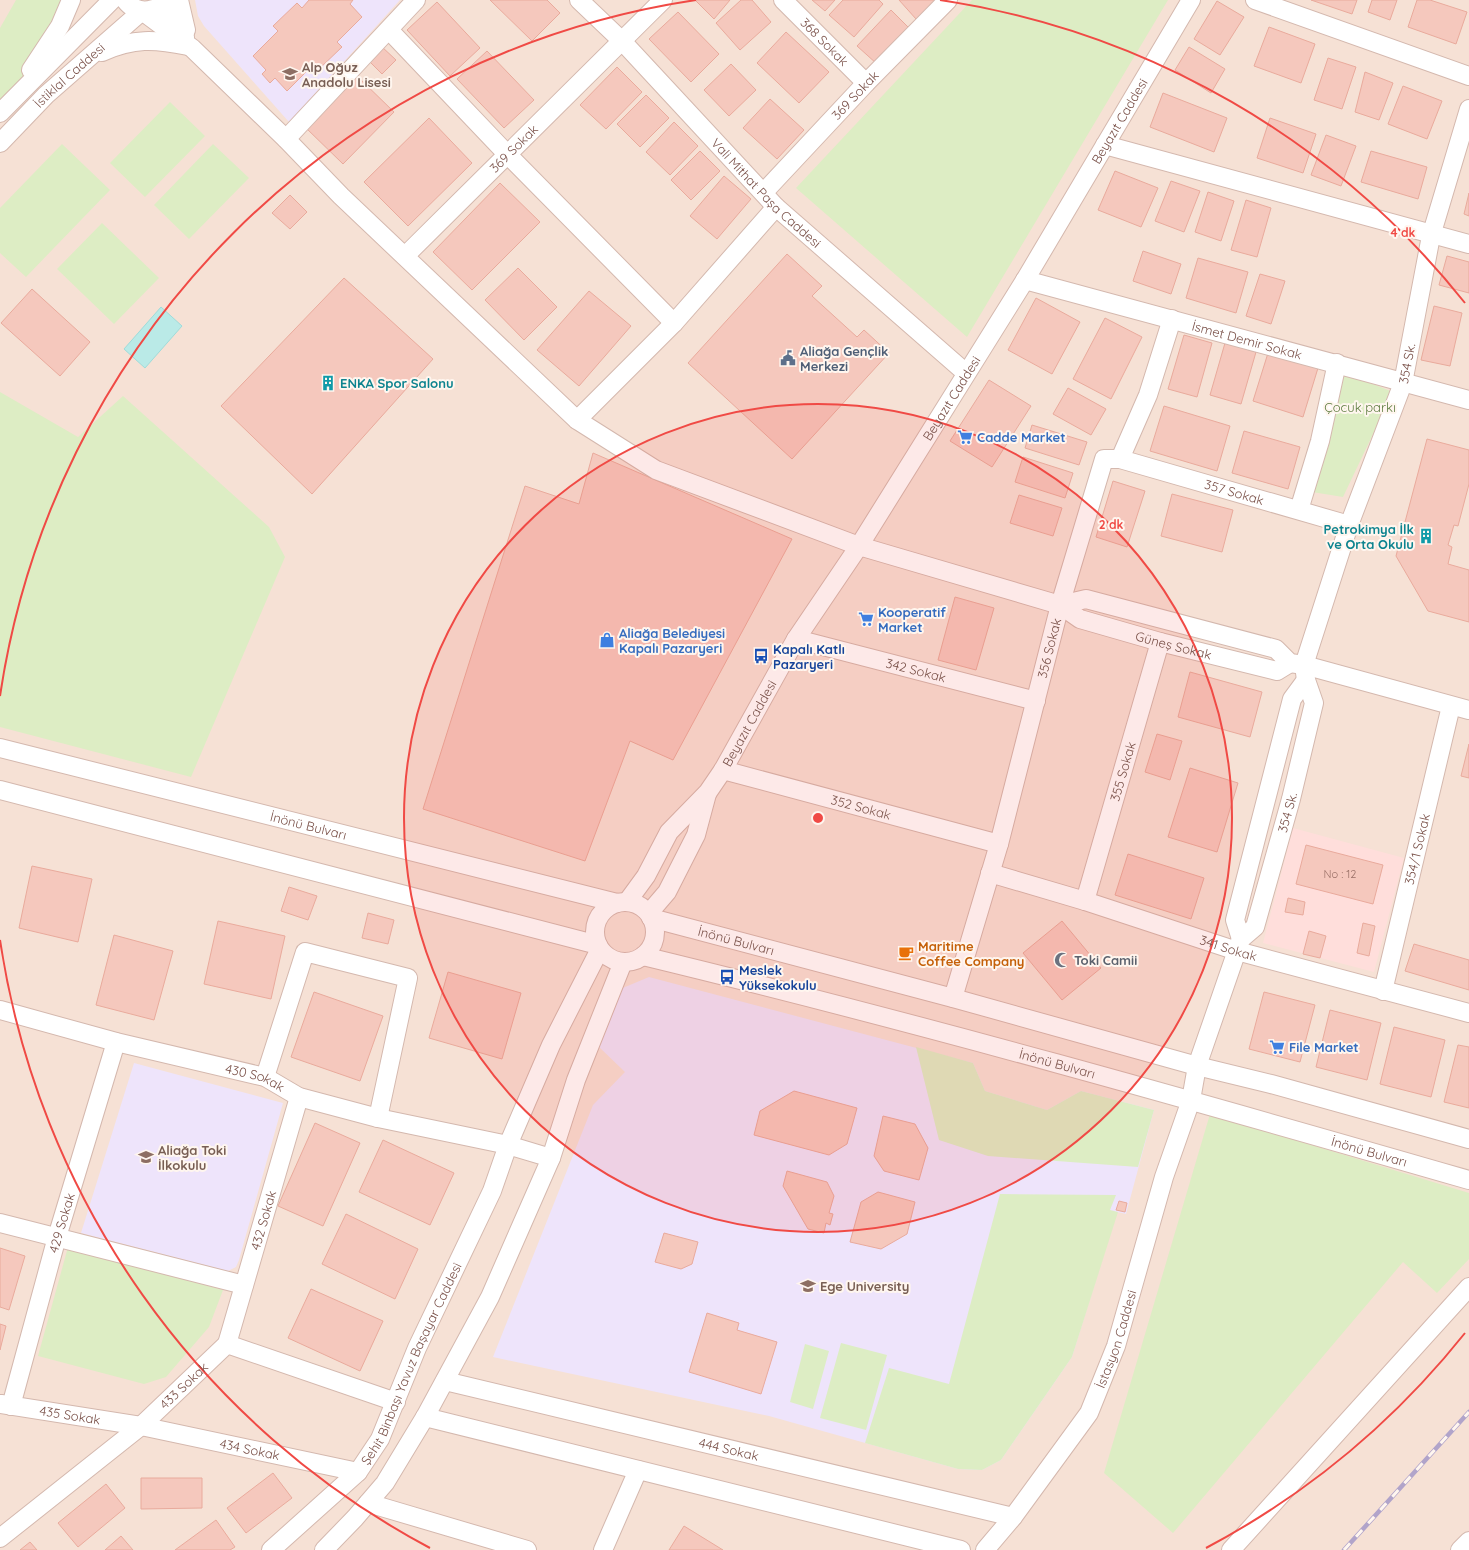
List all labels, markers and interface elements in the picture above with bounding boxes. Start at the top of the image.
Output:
street label: 368 Sokak [797,14,852,69]
street label: İstiklal Caddesi [30,39,108,111]
place label: Alp Oğuz Anadolu Lisesi [302,59,391,90]
school or university icon: Alp Oğuz Anadolu Lisesi [281,65,299,83]
street label: 369 Sokak [828,67,882,123]
street label: Beyazıt Caddesi [1088,75,1151,167]
street label: 369 Sokak [486,121,541,176]
street label: Vali Mithat Paşa Caddesi [708,135,825,251]
text: 4 dk [1391,225,1416,240]
street label: İsmet Demir Sokak [1190,317,1304,363]
street label: 354 Sk. [1395,342,1418,385]
place label: Aliağa Gençlik Merkezi [800,343,888,374]
public building icon: Aliağa Gençlik Merkezi [779,349,797,367]
street label: Beyazıt Caddesi [919,353,984,443]
building icon: ENKA Spor Salonu [319,374,337,392]
place label: ENKA Spor Salonu [340,375,454,391]
park label: Çocuk parkı [1324,399,1396,415]
supermarket icon: Cadde Market [956,428,974,446]
place label: Cadde Market [977,429,1066,445]
street label: 357 Sokak [1203,476,1266,508]
text: 2 dk [1099,517,1123,532]
place label: Petrokimya İlk ve Orta Okulu [1324,521,1414,552]
building icon: Petrokimya İlk ve Orta Okulu [1417,527,1435,545]
place label: Kooperatif Market [878,604,946,635]
supermarket icon: Kooperatif Market [857,610,875,628]
street label: 356 Sokak [1034,616,1064,680]
place label: Aliağa Belediyesi Kapalı Pazaryeri [619,625,725,656]
street label: Güneş Sokak [1134,627,1213,663]
shop icon: Aliağa Belediyesi Kapalı Pazaryeri [598,631,616,649]
place label: Kapalı Katlı Pazaryeri [773,641,845,672]
bus stop icon: Kapalı Katlı Pazaryeri [752,647,770,665]
street label: 342 Sokak [884,655,948,685]
street label: Beyazıt Caddesi [719,677,780,769]
street label: 355 Sokak [1106,740,1139,803]
street label: 352 Sokak [829,791,893,823]
street label: 354 Sk. [1274,791,1300,834]
street label: İnönü Bulvarı [269,808,348,843]
centre of rings [811,811,825,825]
street label: 354/1 Sokak [1401,812,1433,886]
house number: No : 12 [1324,867,1356,881]
street label: İnönü Bulvarı [696,923,776,958]
street label: 341 Sokak [1198,931,1259,964]
place label: Maritime Coffee Company [918,938,1025,969]
cafe icon: Maritime Coffee Company [897,944,915,962]
mosque icon: Toki Camii [1053,951,1071,969]
place label: Toki Camii [1074,952,1137,968]
place label: Meslek Yüksekokulu [739,962,817,993]
bus stop icon: Meslek Yüksekokulu [718,968,736,986]
supermarket icon: File Market [1268,1038,1286,1056]
place label: File Market [1289,1039,1359,1055]
street label: İnönü Bulvarı [1017,1046,1097,1082]
street label: 430 Sokak [224,1060,288,1095]
street label: İnönü Bulvarı [1329,1133,1409,1170]
place label: Aliağa Toki İlkokulu [158,1142,226,1173]
school or university icon: Aliağa Toki İlkokulu [137,1148,155,1166]
street label: 432 Sokak [247,1188,279,1252]
street label: 429 Sokak [45,1191,78,1255]
street label: Şehit Binbaşı Yavuz Başayar Caddesi [357,1260,465,1468]
school or university icon: Ege University [799,1277,817,1295]
place label: Ege University [820,1278,909,1294]
street label: İstasyon Caddesi [1092,1288,1140,1390]
street label: 433 Sokak [156,1358,211,1412]
street label: 435 Sokak [39,1402,102,1428]
street label: 444 Sokak [697,1434,761,1464]
street label: 434 Sokak [218,1435,281,1463]

